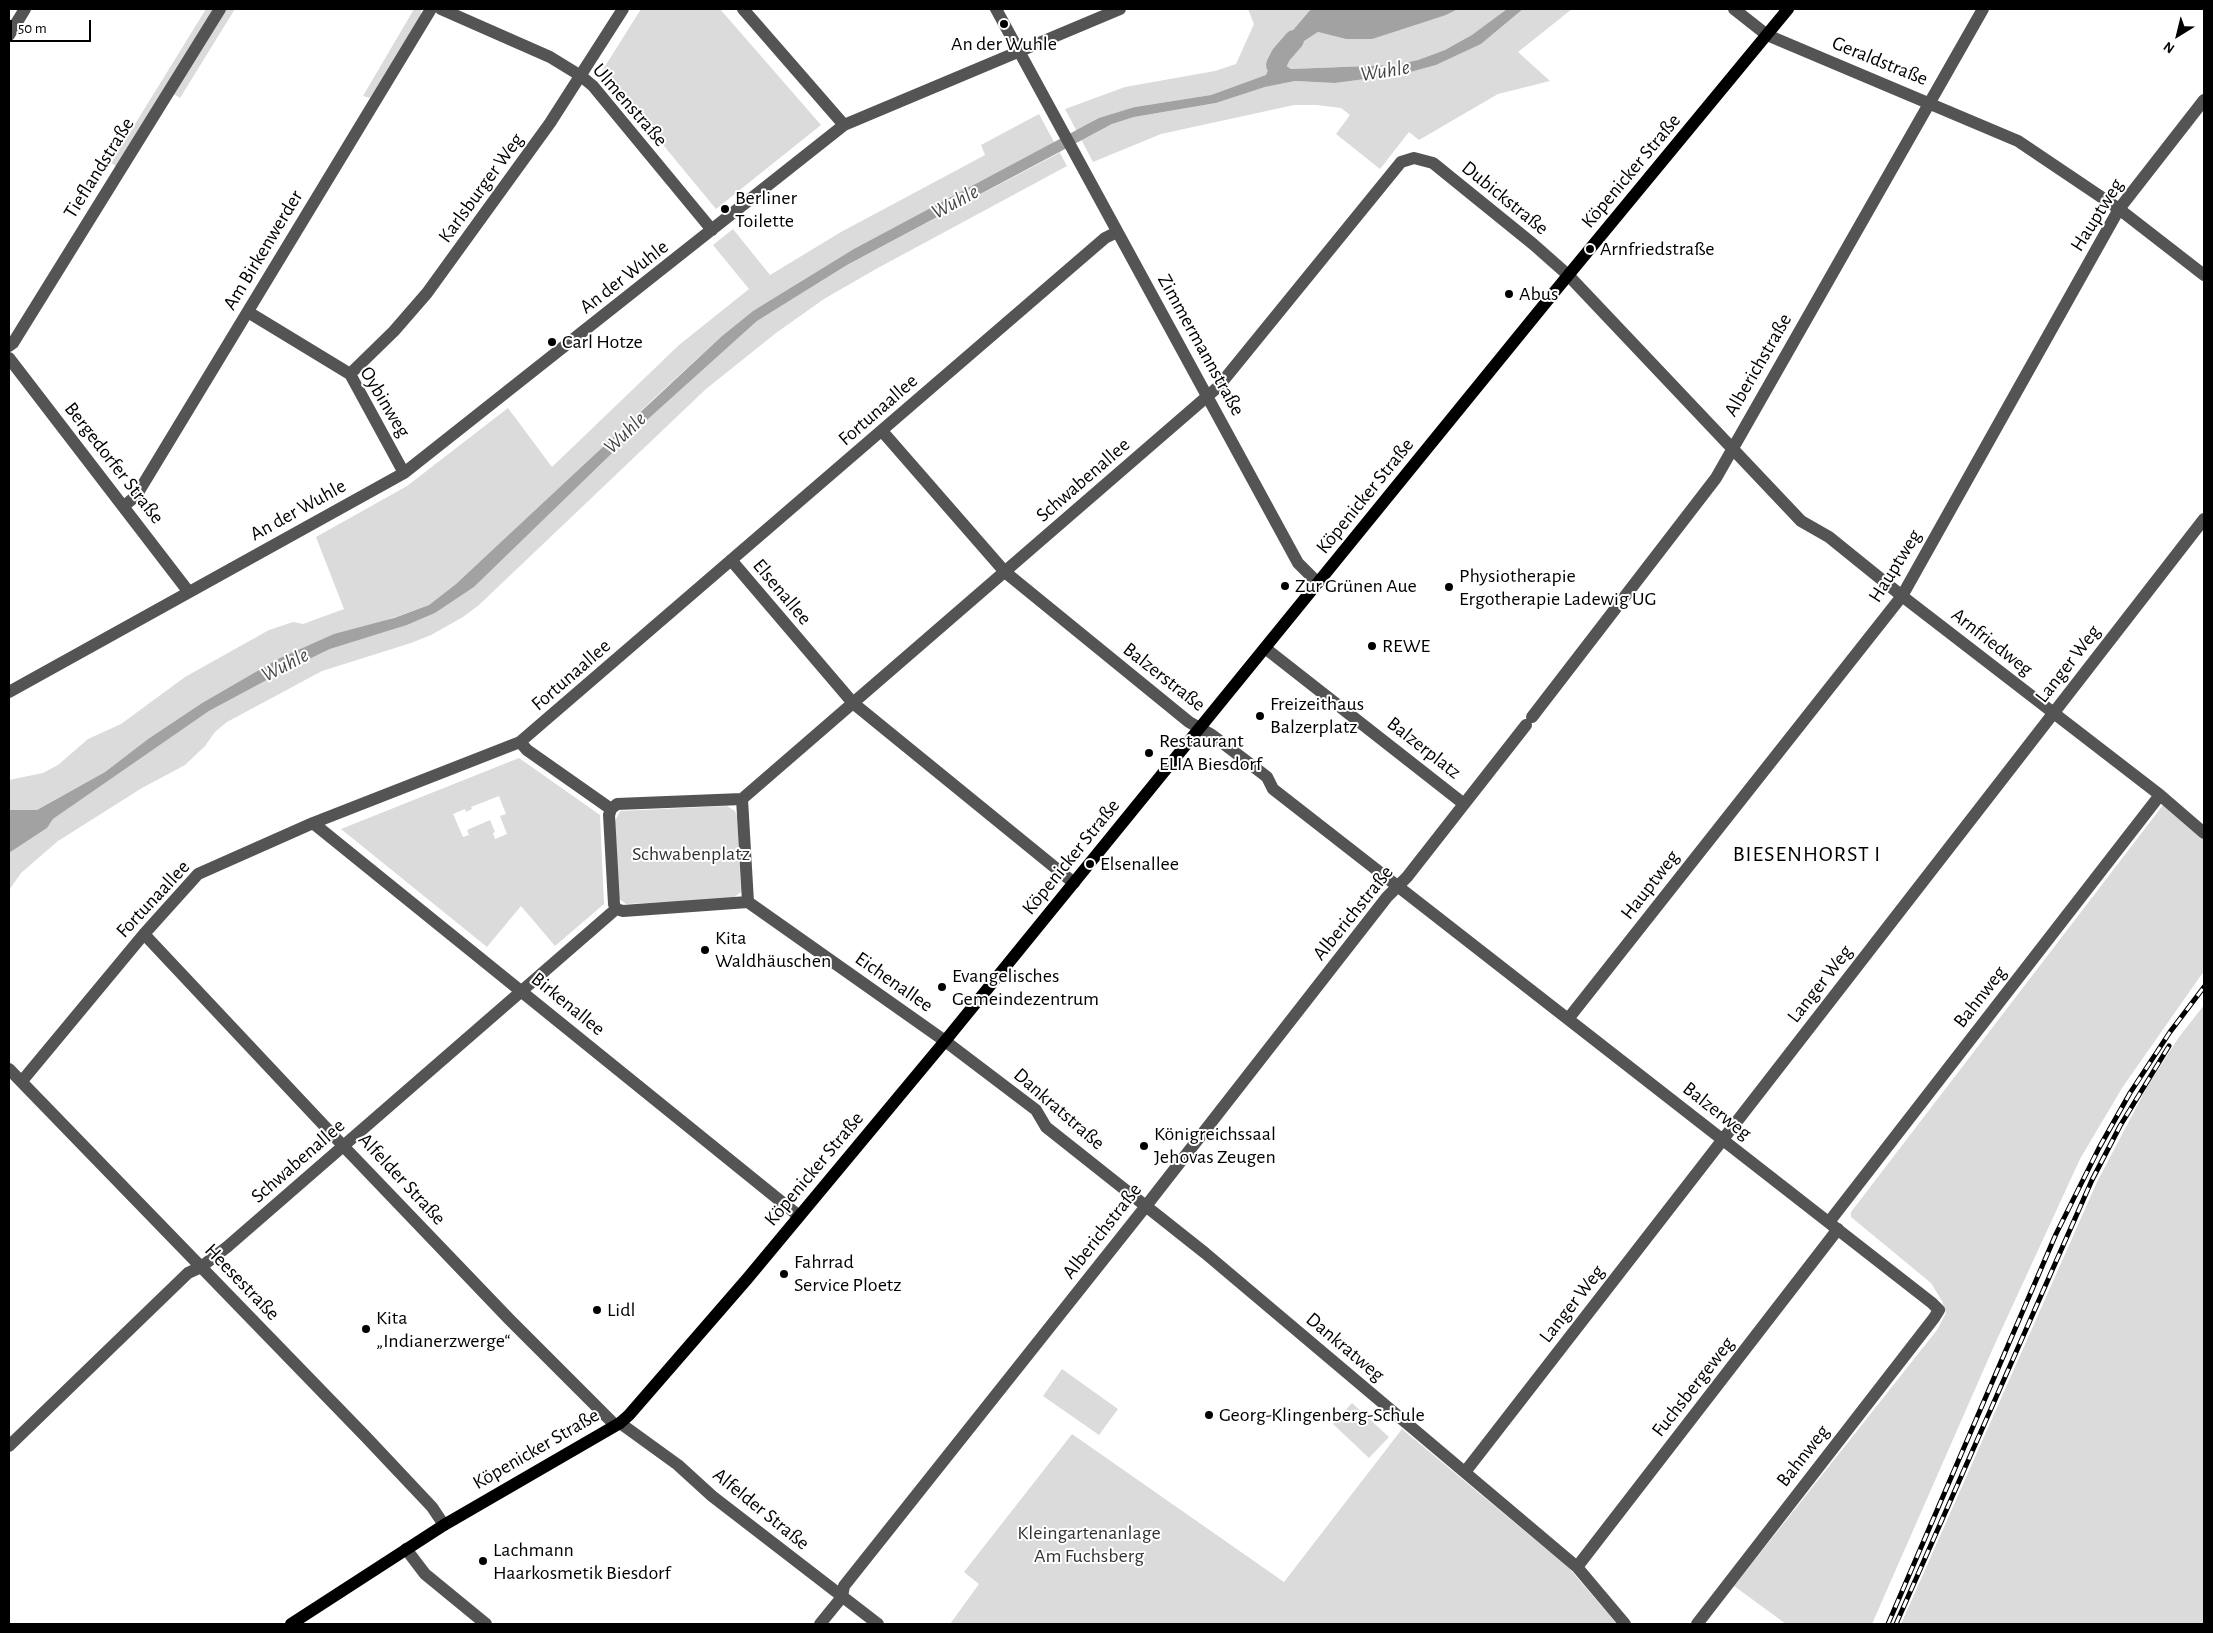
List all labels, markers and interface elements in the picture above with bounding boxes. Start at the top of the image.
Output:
scale bar [12,10,94,42]
north arrow [2153,10,2203,60]
marker: An der Wuhle [998,18,1010,30]
text: 50 m [18,21,47,36]
street label: Geraldstraße [1829,31,1931,91]
place label: An der Wuhle [951,32,1057,56]
text: N [2161,39,2177,56]
water label: Wuhle [1358,55,1412,87]
street label: Ulmenstraße [587,58,673,152]
street label: Köpenicker Straße [1576,109,1686,233]
street label: Tieflandstraße [58,113,140,223]
street label: Karlsburger Weg [433,128,529,248]
street label: Dubickstraße [1457,156,1553,240]
street label: Hauptweg [2065,174,2129,256]
water label: Wuhle [927,179,983,225]
street label: Am Birkenwerder [218,186,308,314]
place label: Berliner Toilette [735,186,797,233]
marker: Berliner Toilette [719,203,731,215]
street label: An der Wuhle [575,235,673,319]
place label: Arnfriedstraße [1600,237,1714,261]
marker: Arnfriedstraße [1584,243,1596,255]
street label: Zimmermannstraße [1152,270,1250,420]
place label: Abus [1519,282,1558,306]
marker: Abus [1503,288,1515,300]
street label: Alberichstraße [1719,309,1797,421]
place label: Carl Hotze [562,330,643,354]
marker: Carl Hotze [546,336,558,348]
street label: Oybinweg [355,362,415,442]
street label: Fortunaallee [833,369,923,451]
street label: Bergedorfer Straße [59,397,169,529]
water label: Wuhle [598,407,652,459]
street label: Schwabenallee [1031,433,1135,527]
street label: Köpenicker Straße [1311,433,1419,559]
street label: An der Wuhle [246,474,350,546]
street label: Hauptweg [1863,525,1927,607]
street label: Elsenallee [747,554,817,630]
place label: Physiotherapie Ergotherapie Ladewig UG [1459,564,1656,611]
place label: Zur Grünen Aue [1295,574,1417,598]
marker: Zur Grünen Aue [1279,580,1291,592]
marker: Physiotherapie Ergotherapie Ladewig UG [1443,581,1455,593]
street label: Arnfriedweg [1946,603,2038,681]
street label: Langer Weg [2030,620,2106,708]
street label: Fortunaallee [526,634,616,716]
place label: REWE [1382,634,1430,658]
street label: Balzerstraße [1118,637,1210,717]
marker: REWE [1366,640,1378,652]
water label: Wuhle [257,642,313,688]
place label: Freizeithaus Balzerplatz [1270,692,1364,739]
marker: Freizeithaus Balzerplatz [1254,710,1266,722]
street label: Balzerplatz [1382,712,1466,784]
place label: Restaurant ELIA Biesdorf [1159,729,1262,776]
marker: Restaurant ELIA Biesdorf [1143,747,1155,759]
street label: Köpenicker Straße [1017,794,1125,920]
district label: BIESENHORST I [1731,841,1883,867]
park label: Schwabenplatz [632,842,750,866]
street label: Hauptweg [1616,846,1684,924]
place label: Elsenallee [1100,852,1179,876]
street label: Fortunaallee [111,855,195,943]
marker: Elsenallee [1084,858,1096,870]
street label: Alberichstraße [1307,861,1399,965]
place label: Kita Waldhäuschen [715,926,831,973]
street label: Langer Weg [1782,940,1858,1028]
marker: Kita Waldhäuschen [699,944,711,956]
street label: Eichenallee [850,946,938,1018]
street label: Bahnweg [1948,961,2012,1033]
place label: Evangelisches Gemeindezentrum [952,964,1099,1011]
street label: Birkenallee [526,967,610,1041]
marker: Evangelisches Gemeindezentrum [936,981,948,993]
street label: Dankratstraße [1009,1063,1109,1155]
street label: Balzerweg [1678,1077,1756,1145]
street label: Köpenicker Straße [759,1107,869,1231]
street label: Schwabenallee [246,1114,350,1208]
place label: Königreichssaal Jehovas Zeugen [1154,1122,1276,1169]
street label: Alfelder Straße [353,1128,451,1230]
marker: Königreichssaal Jehovas Zeugen [1138,1140,1150,1152]
street label: Alberichstraße [1057,1178,1147,1284]
street label: Heesestraße [199,1238,285,1326]
place label: Fahrrad Service Ploetz [794,1250,901,1297]
street label: Langer Weg [1534,1260,1610,1348]
marker: Fahrrad Service Ploetz [778,1268,790,1280]
place label: Lidl [607,1298,635,1322]
marker: Lidl [591,1304,603,1316]
place label: Kita „Indianerzwerge“ [376,1306,510,1353]
street label: Dankratweg [1301,1307,1389,1387]
marker: Kita „Indianerzwerge“ [360,1323,372,1335]
street label: Fuchsbergeweg [1647,1332,1739,1442]
street label: Köpenicker Straße [469,1403,603,1495]
place label: Georg-Klingenberg-Schule [1219,1403,1425,1427]
marker: Georg-Klingenberg-Schule [1203,1409,1215,1421]
street label: Bahnweg [1771,1420,1835,1492]
street label: Alfelder Straße [708,1463,814,1555]
park label: Kleingartenanlage Am Fuchsberg [1017,1521,1161,1568]
place label: Lachmann Haarkosmetik Biesdorf [493,1538,671,1585]
marker: Lachmann Haarkosmetik Biesdorf [477,1555,489,1567]

